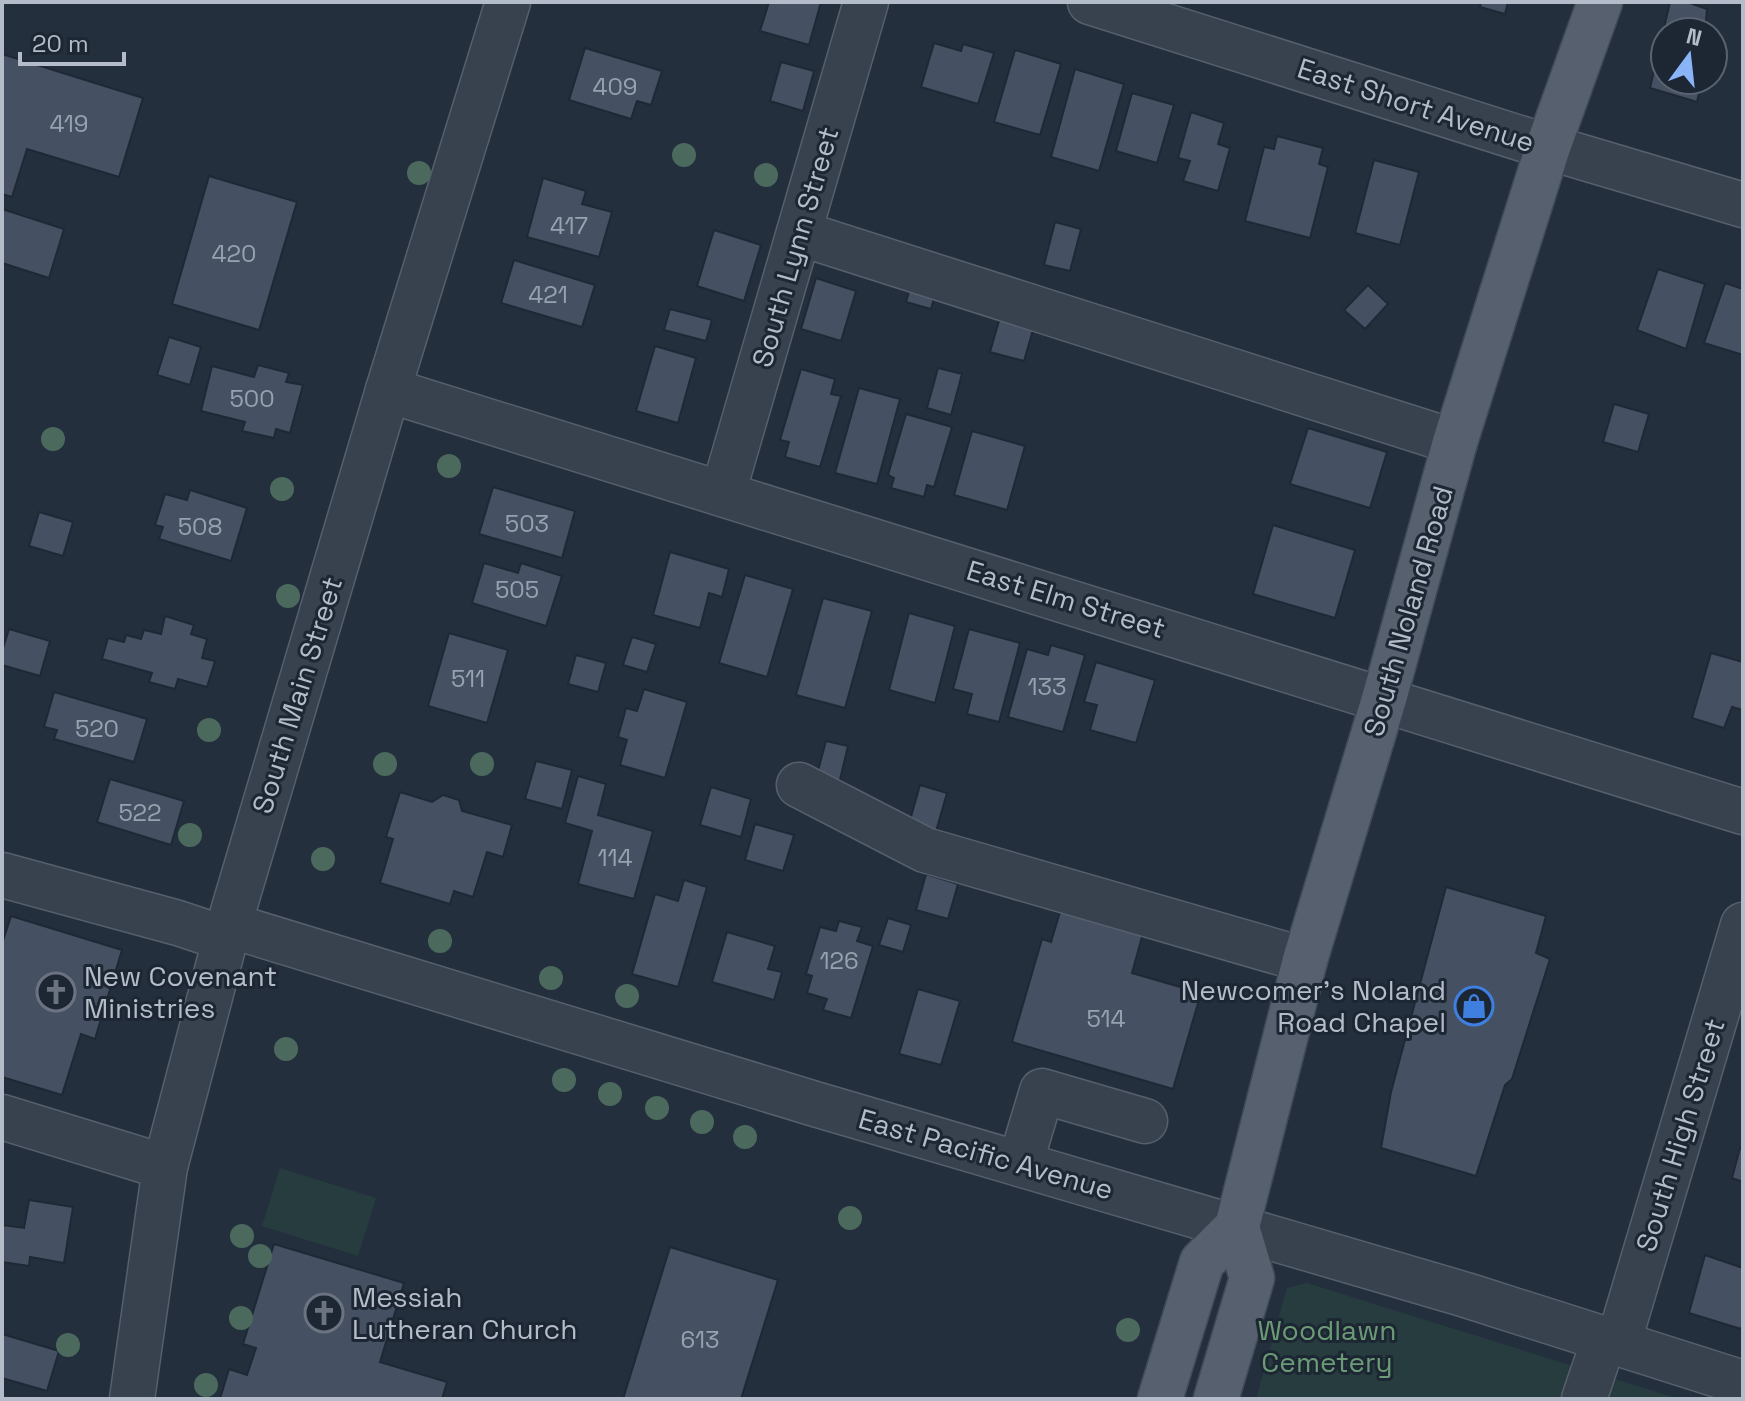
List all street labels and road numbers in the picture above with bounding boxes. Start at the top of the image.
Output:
street label: East Short Avenue [1293,50,1539,160]
street label: South Lynn Street [743,123,847,371]
street label: South Noland Road [1355,482,1461,740]
street label: East Elm Street [962,552,1170,646]
street label: South Main Street [244,572,350,818]
street label: South High Street [1627,1014,1733,1256]
street label: East Pacific Avenue [855,1100,1117,1208]

